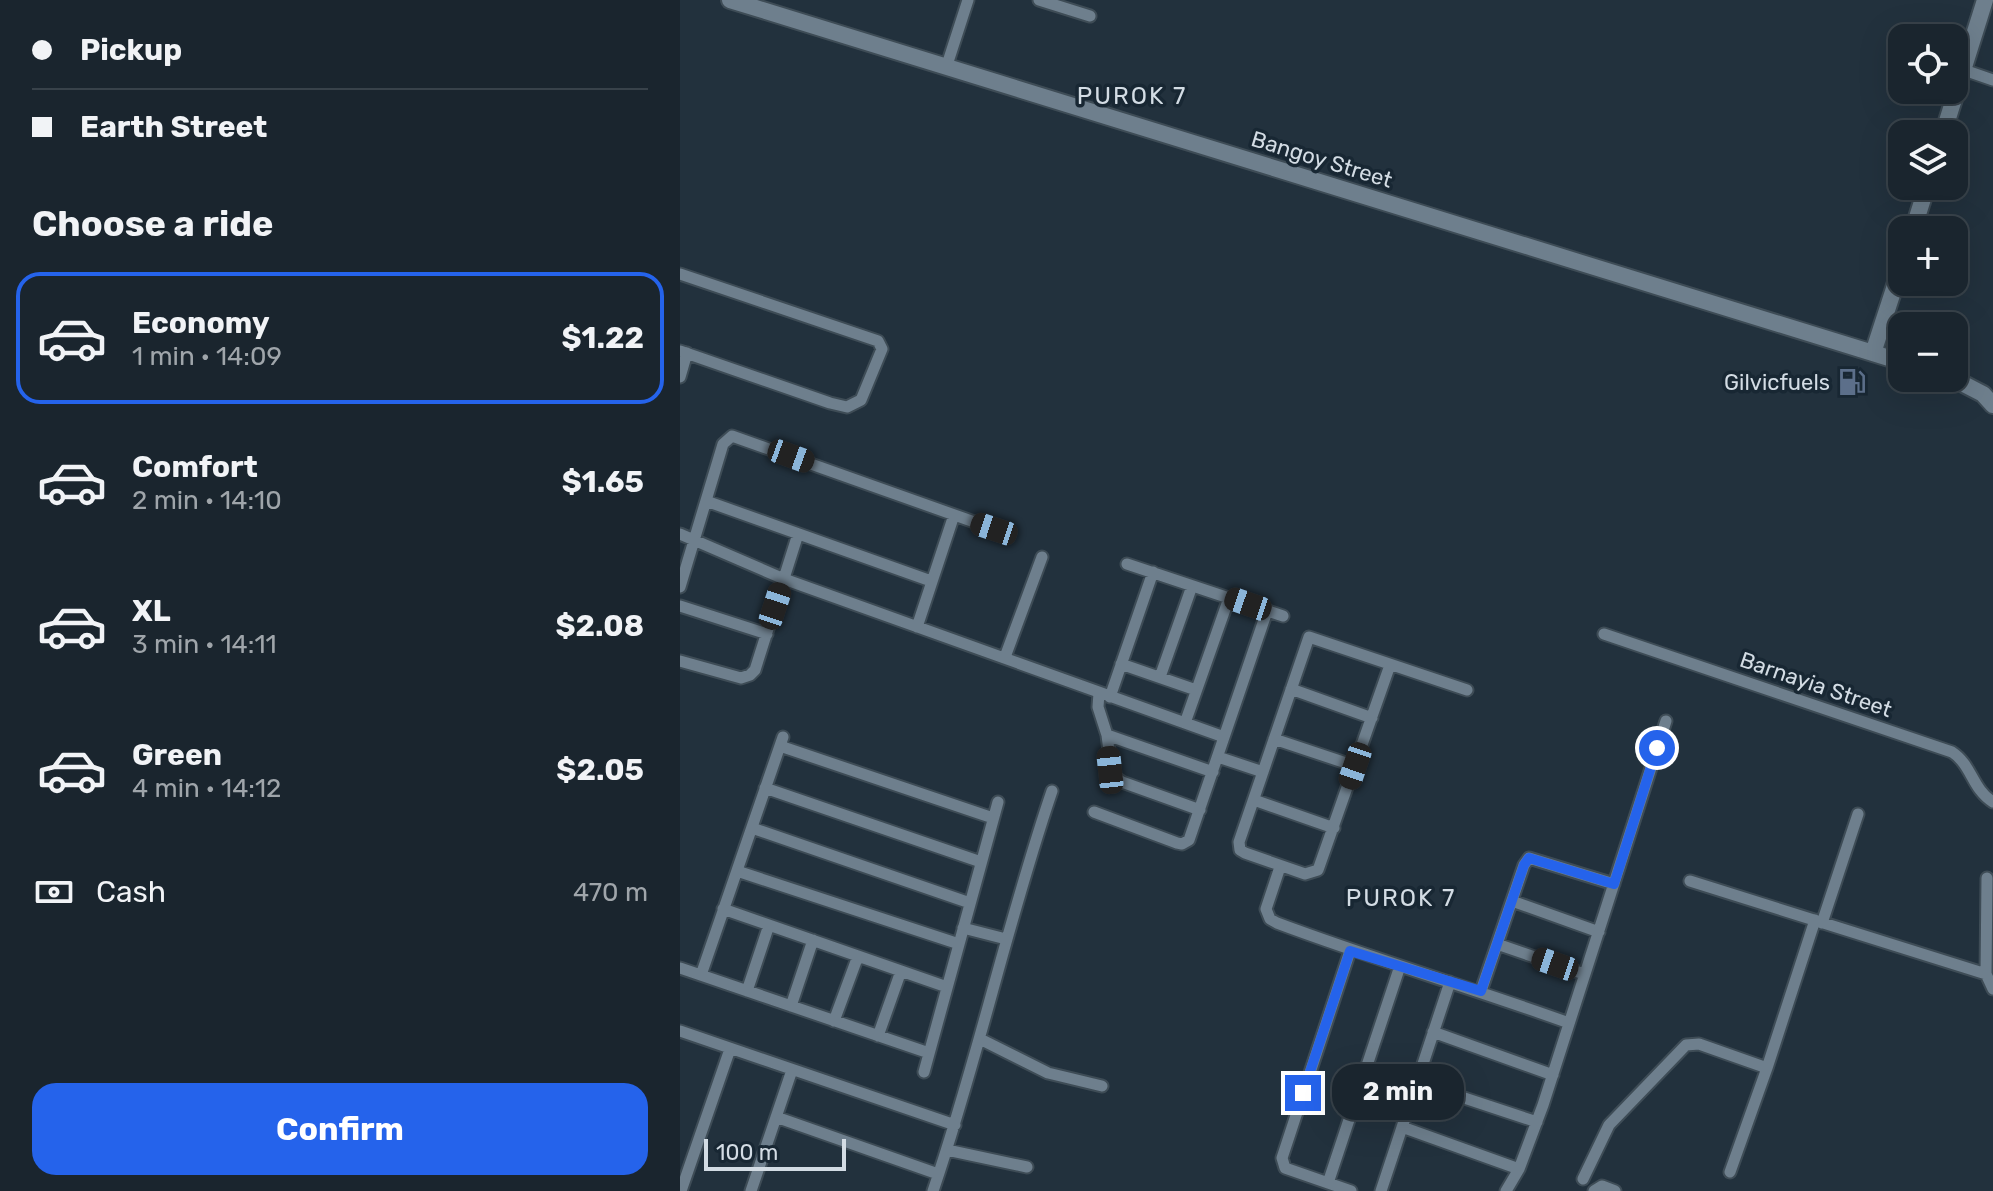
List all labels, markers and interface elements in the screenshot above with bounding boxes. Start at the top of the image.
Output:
map controls [1888,24,1968,392]
button: locate [1888,24,1968,104]
text: Pickup [80,32,182,68]
district label: PUROK 7 [1077,82,1187,110]
text: Earth Street [80,109,267,145]
button: layers [1888,120,1968,200]
street label: Bangoy Street [1248,125,1396,194]
text: Choose a ride [32,202,273,245]
button: + [1888,216,1968,296]
icon: car [36,302,108,374]
text: Economy [132,305,270,341]
button: − [1888,312,1968,392]
text: $1.22 [562,320,644,356]
text: 1 min · 14:09 [132,341,282,372]
fuel station icon: Gilvicfuels [1837,367,1867,397]
place label: Gilvicfuels [1724,369,1830,396]
car [764,437,818,475]
icon: car [36,446,108,518]
text: Comfort [132,449,258,485]
text: $1.65 [562,464,644,500]
text: 2 min · 14:10 [132,485,282,516]
car [967,510,1021,548]
car [756,579,794,633]
car [1221,585,1275,623]
icon: car [36,590,108,662]
text: XL [132,593,171,629]
text: $2.08 [555,608,644,644]
text: 3 min · 14:11 [132,629,277,660]
street label: Barnayia Street [1736,646,1896,723]
route start [1639,730,1675,766]
icon: car [36,734,108,806]
text: Green [132,737,222,773]
car [1336,739,1374,793]
car [1096,745,1124,795]
text: $2.05 [556,752,644,788]
text: 4 min · 14:12 [132,773,281,804]
icon: cash [32,870,76,914]
text: Cash [96,874,166,910]
text: 470 m [573,877,648,908]
district label: PUROK 7 [1346,884,1456,912]
car [1528,945,1582,983]
callout: 2 min [1331,1065,1463,1121]
route end [1285,1075,1321,1111]
text: 2 min [1363,1076,1433,1107]
button: Confirm [32,1083,648,1175]
scale bar [704,1135,846,1171]
text: 100 m [716,1139,778,1166]

